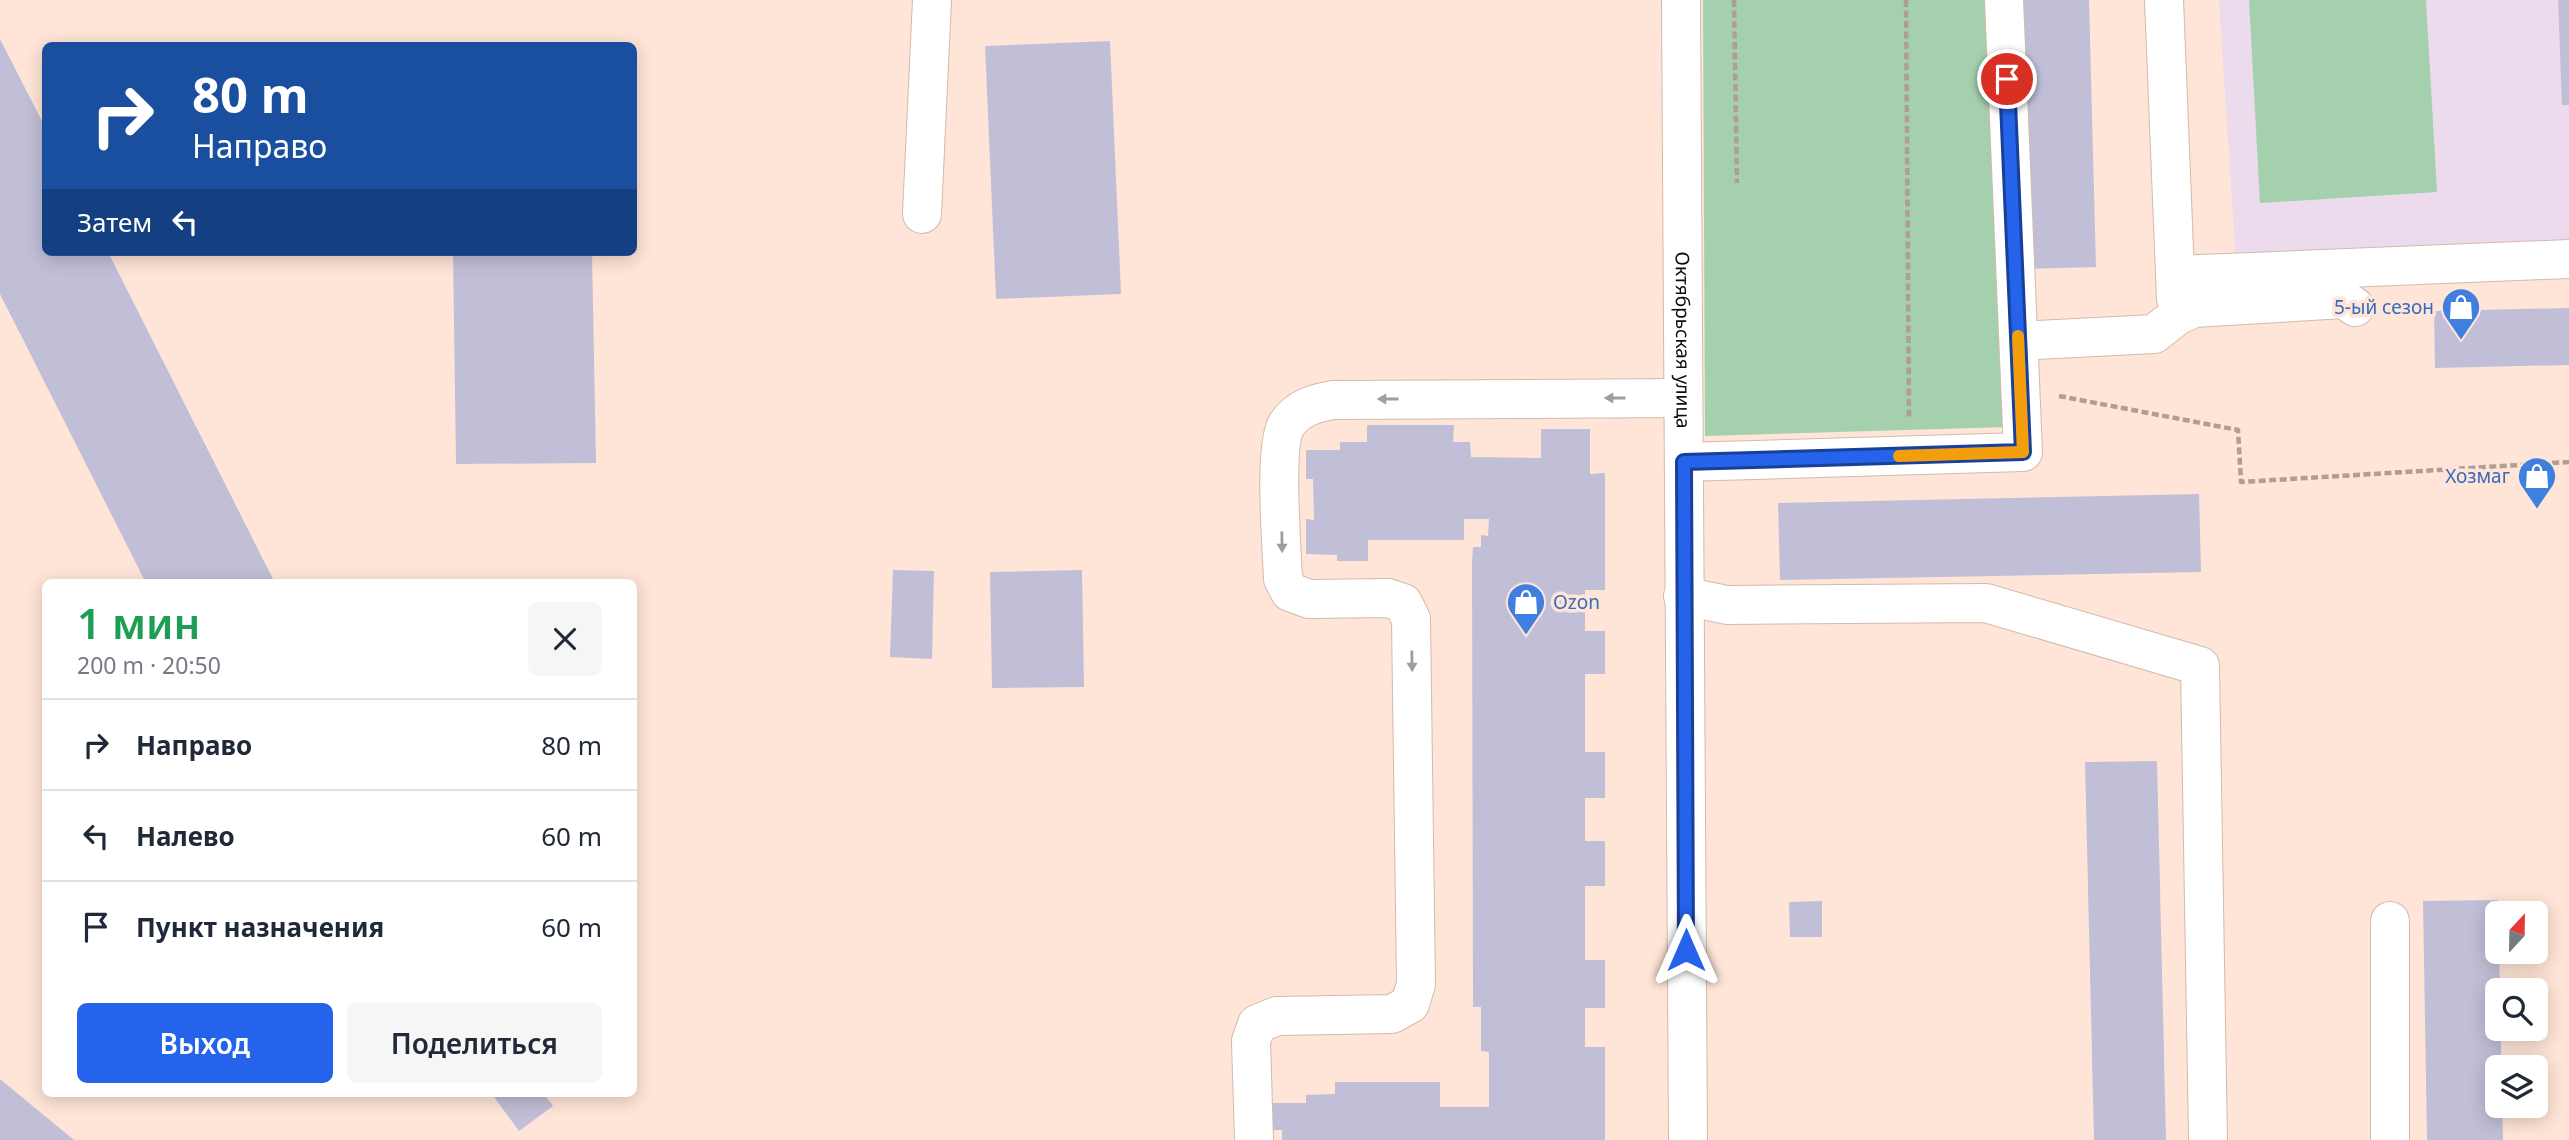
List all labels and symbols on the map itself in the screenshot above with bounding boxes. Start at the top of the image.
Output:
pin [1977,49,2037,109]
street label: Октябрьская улица [1670,251,1697,429]
shop icon: 5-ый сезон [2440,286,2482,341]
place label: 5-ый сезон [2334,294,2434,320]
one-way arrow [1604,392,1626,404]
one-way arrow [1376,393,1398,405]
shop icon: Хозмаг [2516,455,2558,510]
place label: Хозмаг [2445,463,2510,489]
one-way arrow [1276,531,1288,553]
shop icon: Ozon [1505,581,1547,636]
place label: Ozon [1553,589,1600,615]
one-way arrow [1406,650,1418,672]
north arrow [2485,901,2548,964]
position arrow [1649,913,1723,987]

